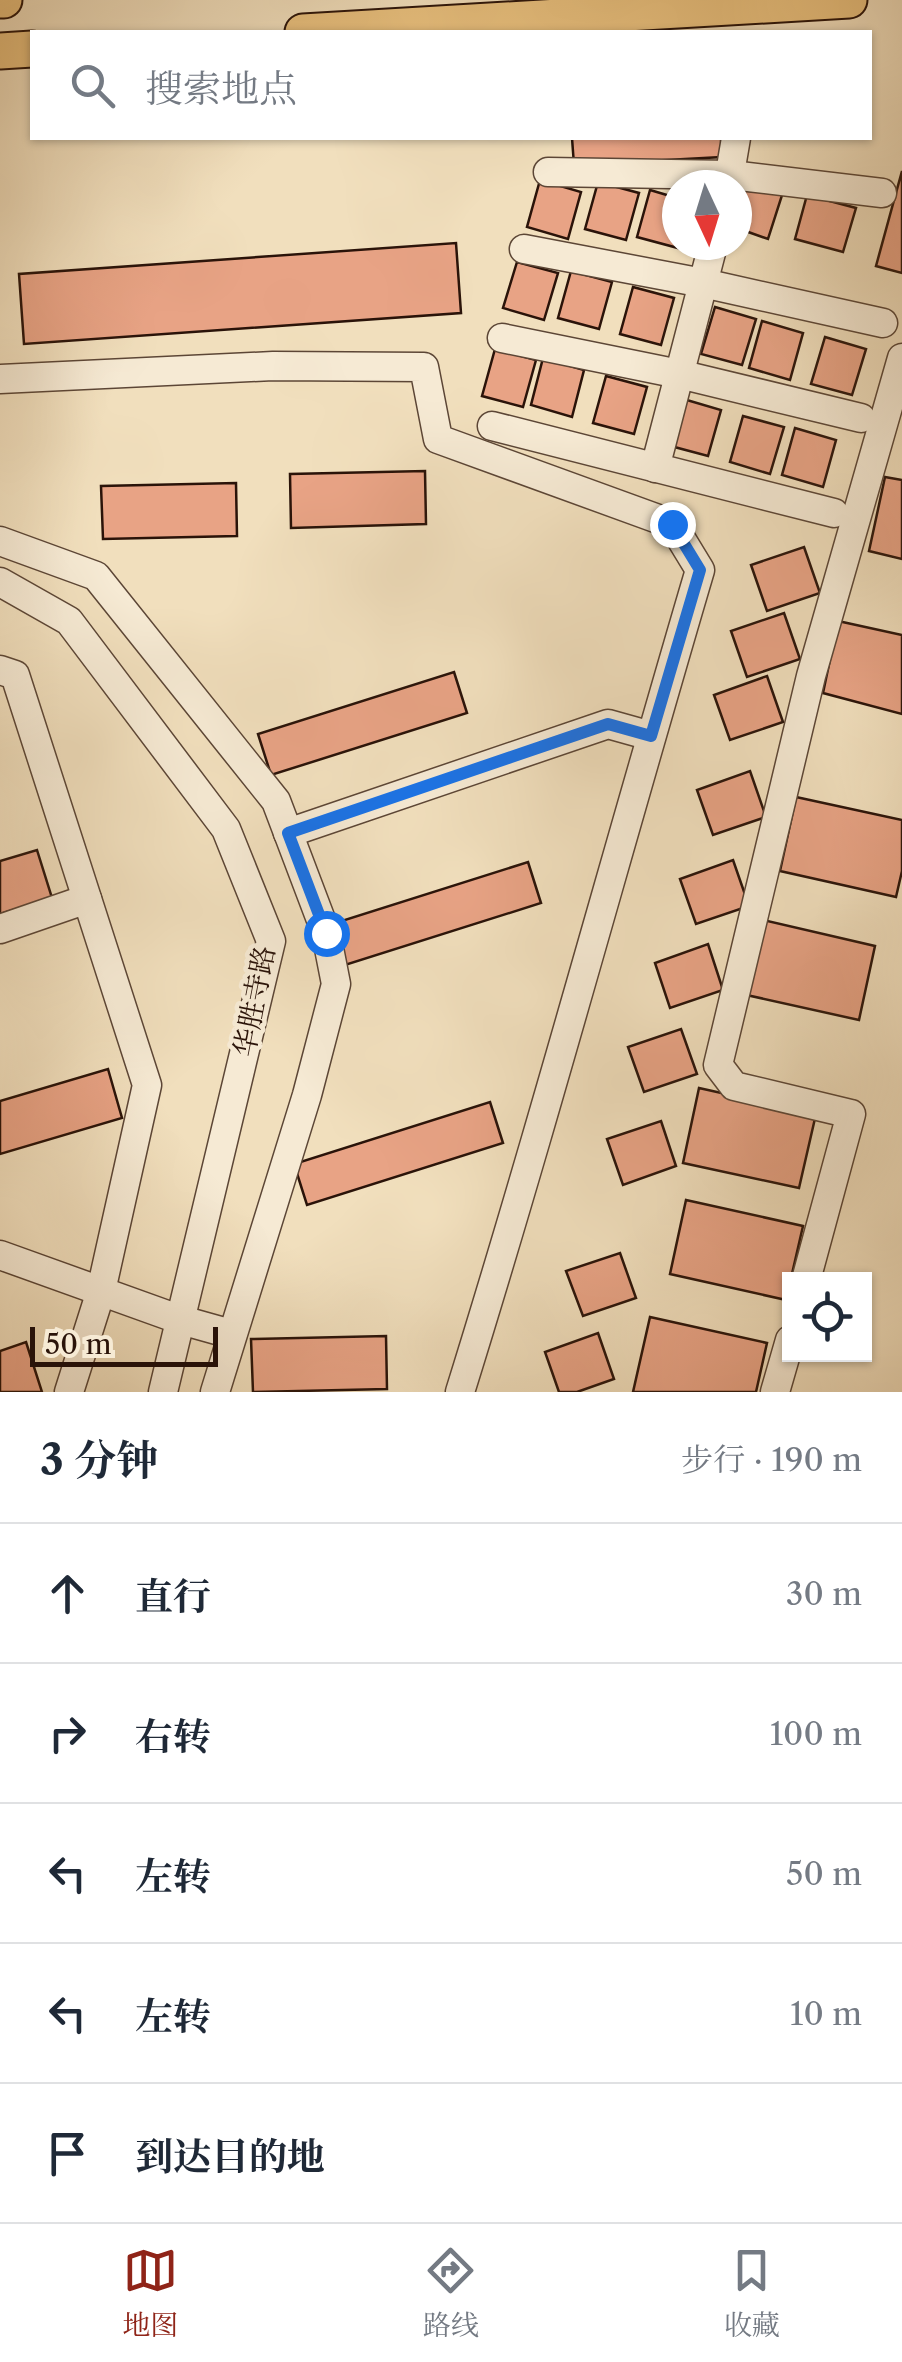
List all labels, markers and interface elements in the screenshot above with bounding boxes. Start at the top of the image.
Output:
search box [30,30,872,140]
icon: search [65,58,120,113]
text: 搜索地点 [145,65,297,112]
north arrow [662,170,752,260]
route end [650,502,696,548]
route start [304,911,350,957]
street label: 华胜寺路 [227,943,281,1059]
map controls [782,1272,872,1362]
button: locate [782,1272,872,1362]
scale bar [30,1322,218,1366]
text: 50 m [45,1327,112,1361]
text: 3 分钟 [40,1434,158,1486]
text: 步行 · 190 m [681,1440,862,1479]
icon: ahead [40,1566,95,1621]
text: 直行 [135,1573,211,1620]
text: 30 m [786,1574,862,1613]
icon: right [40,1706,95,1761]
text: 右转 [135,1713,211,1760]
text: 100 m [770,1714,862,1753]
icon: left [40,1846,95,1901]
text: 左转 [135,1853,211,1900]
text: 50 m [786,1854,862,1893]
icon: left [40,1986,95,2041]
text: 左转 [135,1993,211,2040]
text: 10 m [790,1994,862,2033]
icon: arrive [40,2126,95,2181]
text: 到达目的地 [135,2133,325,2180]
tab: 地图 [122,2243,178,2343]
tab: 路线 [423,2243,479,2343]
tab: 收藏 [724,2243,780,2343]

